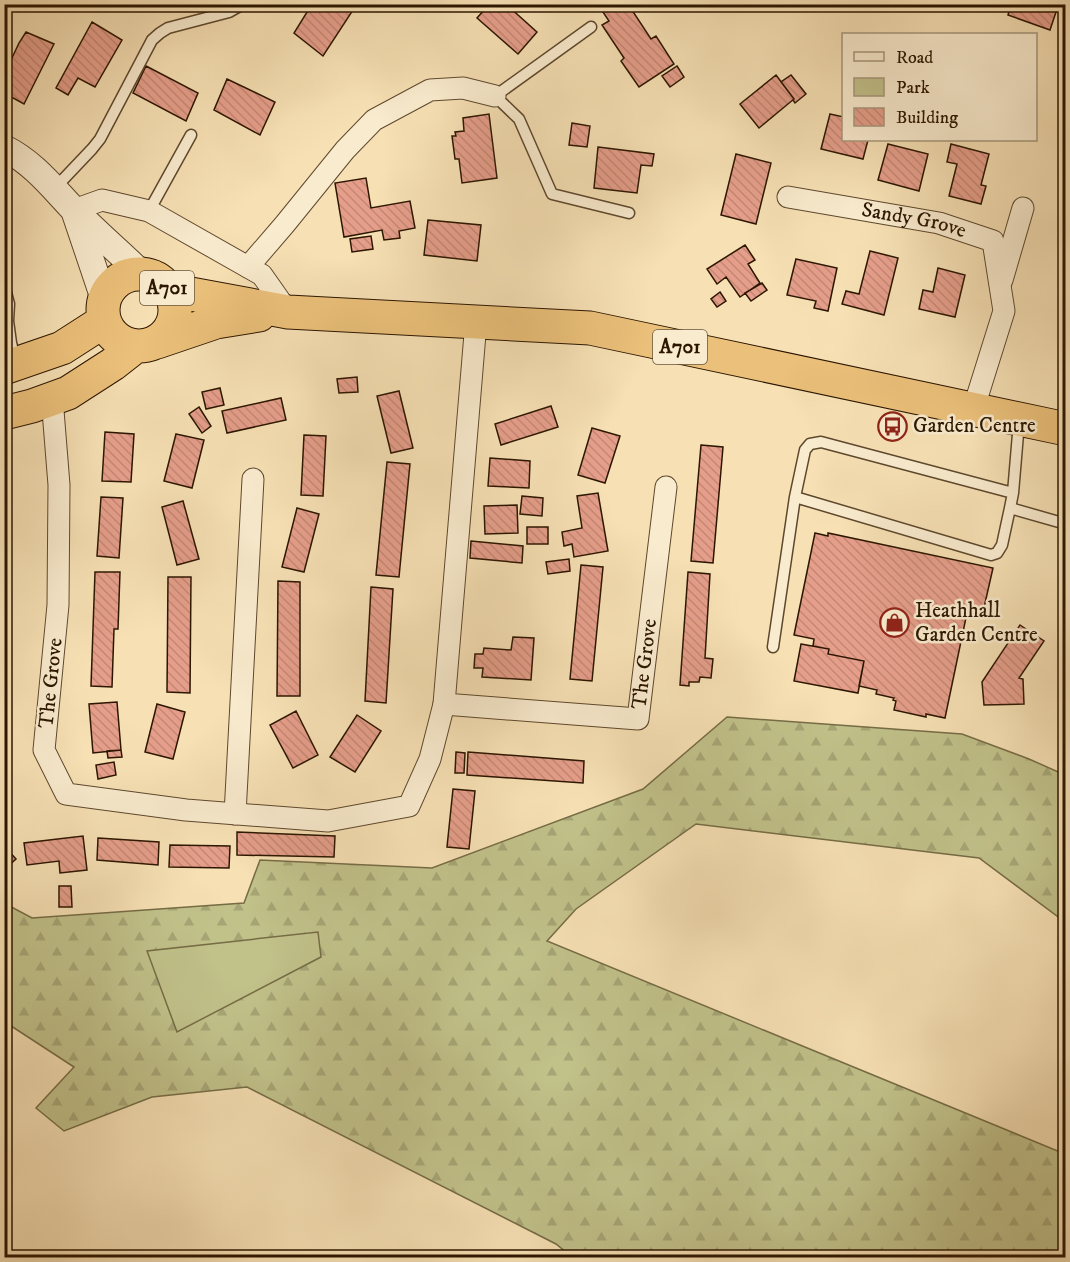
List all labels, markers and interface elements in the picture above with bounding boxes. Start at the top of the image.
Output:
legend [842,33,1037,141]
text: Road [896,47,933,69]
text: Park [896,77,930,99]
text: Building [896,107,958,129]
street label: Sandy Grove [860,197,970,244]
road number: A701 [140,271,194,305]
road number: A701 [653,330,707,364]
bus stop icon: Garden Centre [876,410,908,442]
place label: Garden Centre [913,413,1036,439]
place label: Heathhall Garden Centre [915,598,1038,648]
shop icon: Heathhall Garden Centre [878,607,910,639]
street label: The Grove [626,617,663,711]
street label: The Grove [33,636,69,729]

